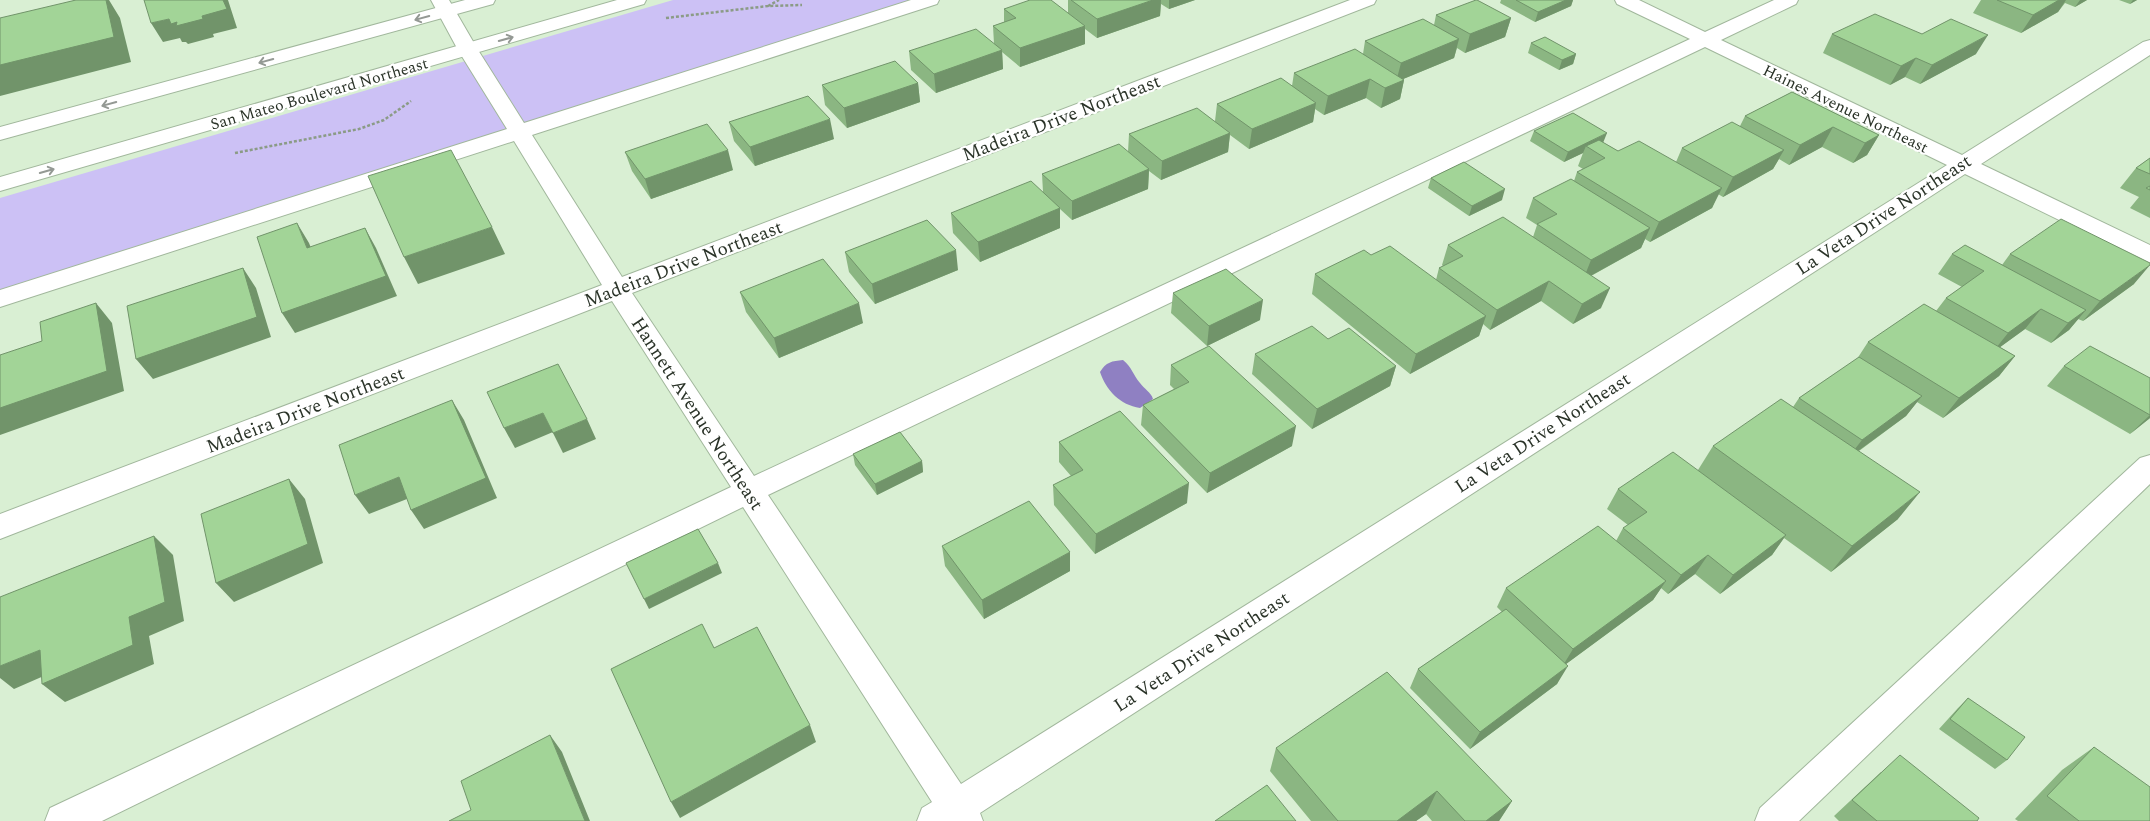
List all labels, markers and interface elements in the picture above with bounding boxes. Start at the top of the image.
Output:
one-way arrow [415,13,431,23]
one-way arrow [497,33,513,43]
street label: San Mateo Boulevard Northeast [208,51,431,137]
one-way arrow [258,57,274,66]
street label: Haines Avenue Northeast [1759,58,1933,160]
street label: Madeira Drive Northeast [958,67,1165,170]
one-way arrow [101,100,117,110]
street label: La Veta Drive Northeast [1790,147,1978,283]
one-way arrow [38,166,54,175]
street label: Madeira Drive Northeast [580,213,787,316]
street label: Hannett Avenue Northeast [623,311,771,517]
street label: Madeira Drive Northeast [202,359,409,462]
street label: La Veta Drive Northeast [1449,365,1637,501]
street label: La Veta Drive Northeast [1108,584,1296,720]

